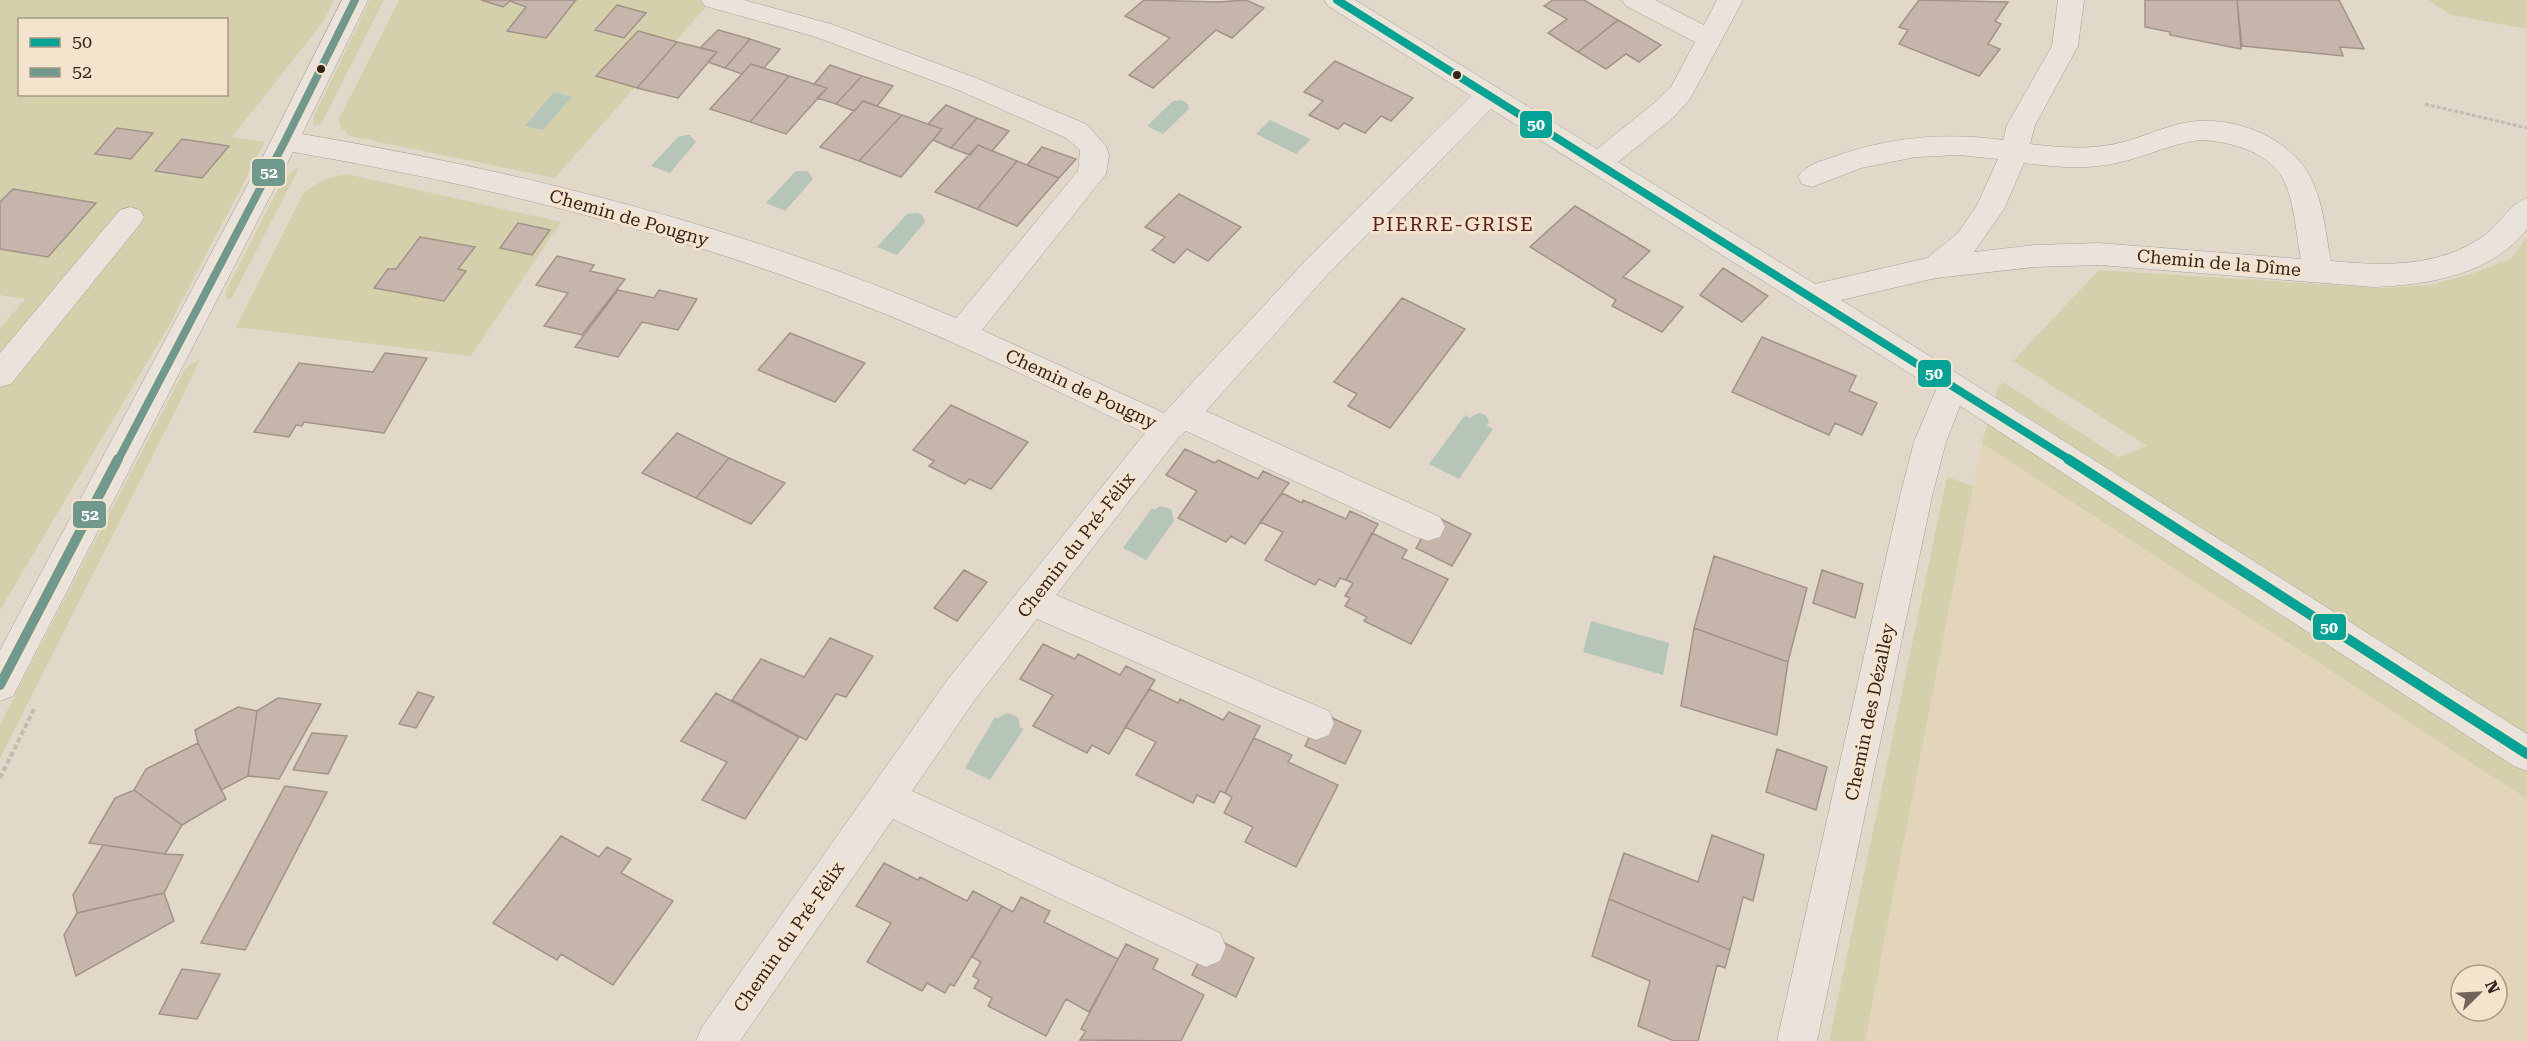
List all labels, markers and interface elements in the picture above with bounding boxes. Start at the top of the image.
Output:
legend [18,18,228,96]
text: 50 [72,31,92,52]
text: 52 [72,61,92,82]
unlabelled marker [315,63,327,75]
unlabelled marker [1451,69,1463,81]
line badge: 50 [1519,110,1553,139]
text: 50 [1527,115,1545,134]
line badge: 52 [251,158,286,187]
text: 52 [260,163,278,182]
street label: Chemin de Pougny [547,185,711,250]
district label: PIERRE-GRISE [1372,212,1534,236]
street label: Chemin de la Dîme [2136,245,2302,280]
street label: Chemin de Pougny [1002,344,1161,433]
line badge: 50 [1917,359,1952,388]
text: 50 [1925,364,1943,383]
street label: Chemin du Pré-Félix [1012,468,1139,621]
line badge: 52 [72,500,107,529]
text: 52 [81,505,99,524]
line badge: 50 [2312,613,2347,641]
text: 50 [2320,618,2338,637]
street label: Chemin des Dézalley [1840,621,1899,802]
street label: Chemin du Pré-Félix [729,857,849,1016]
north arrow [2449,963,2509,1023]
text: N [2481,978,2503,997]

